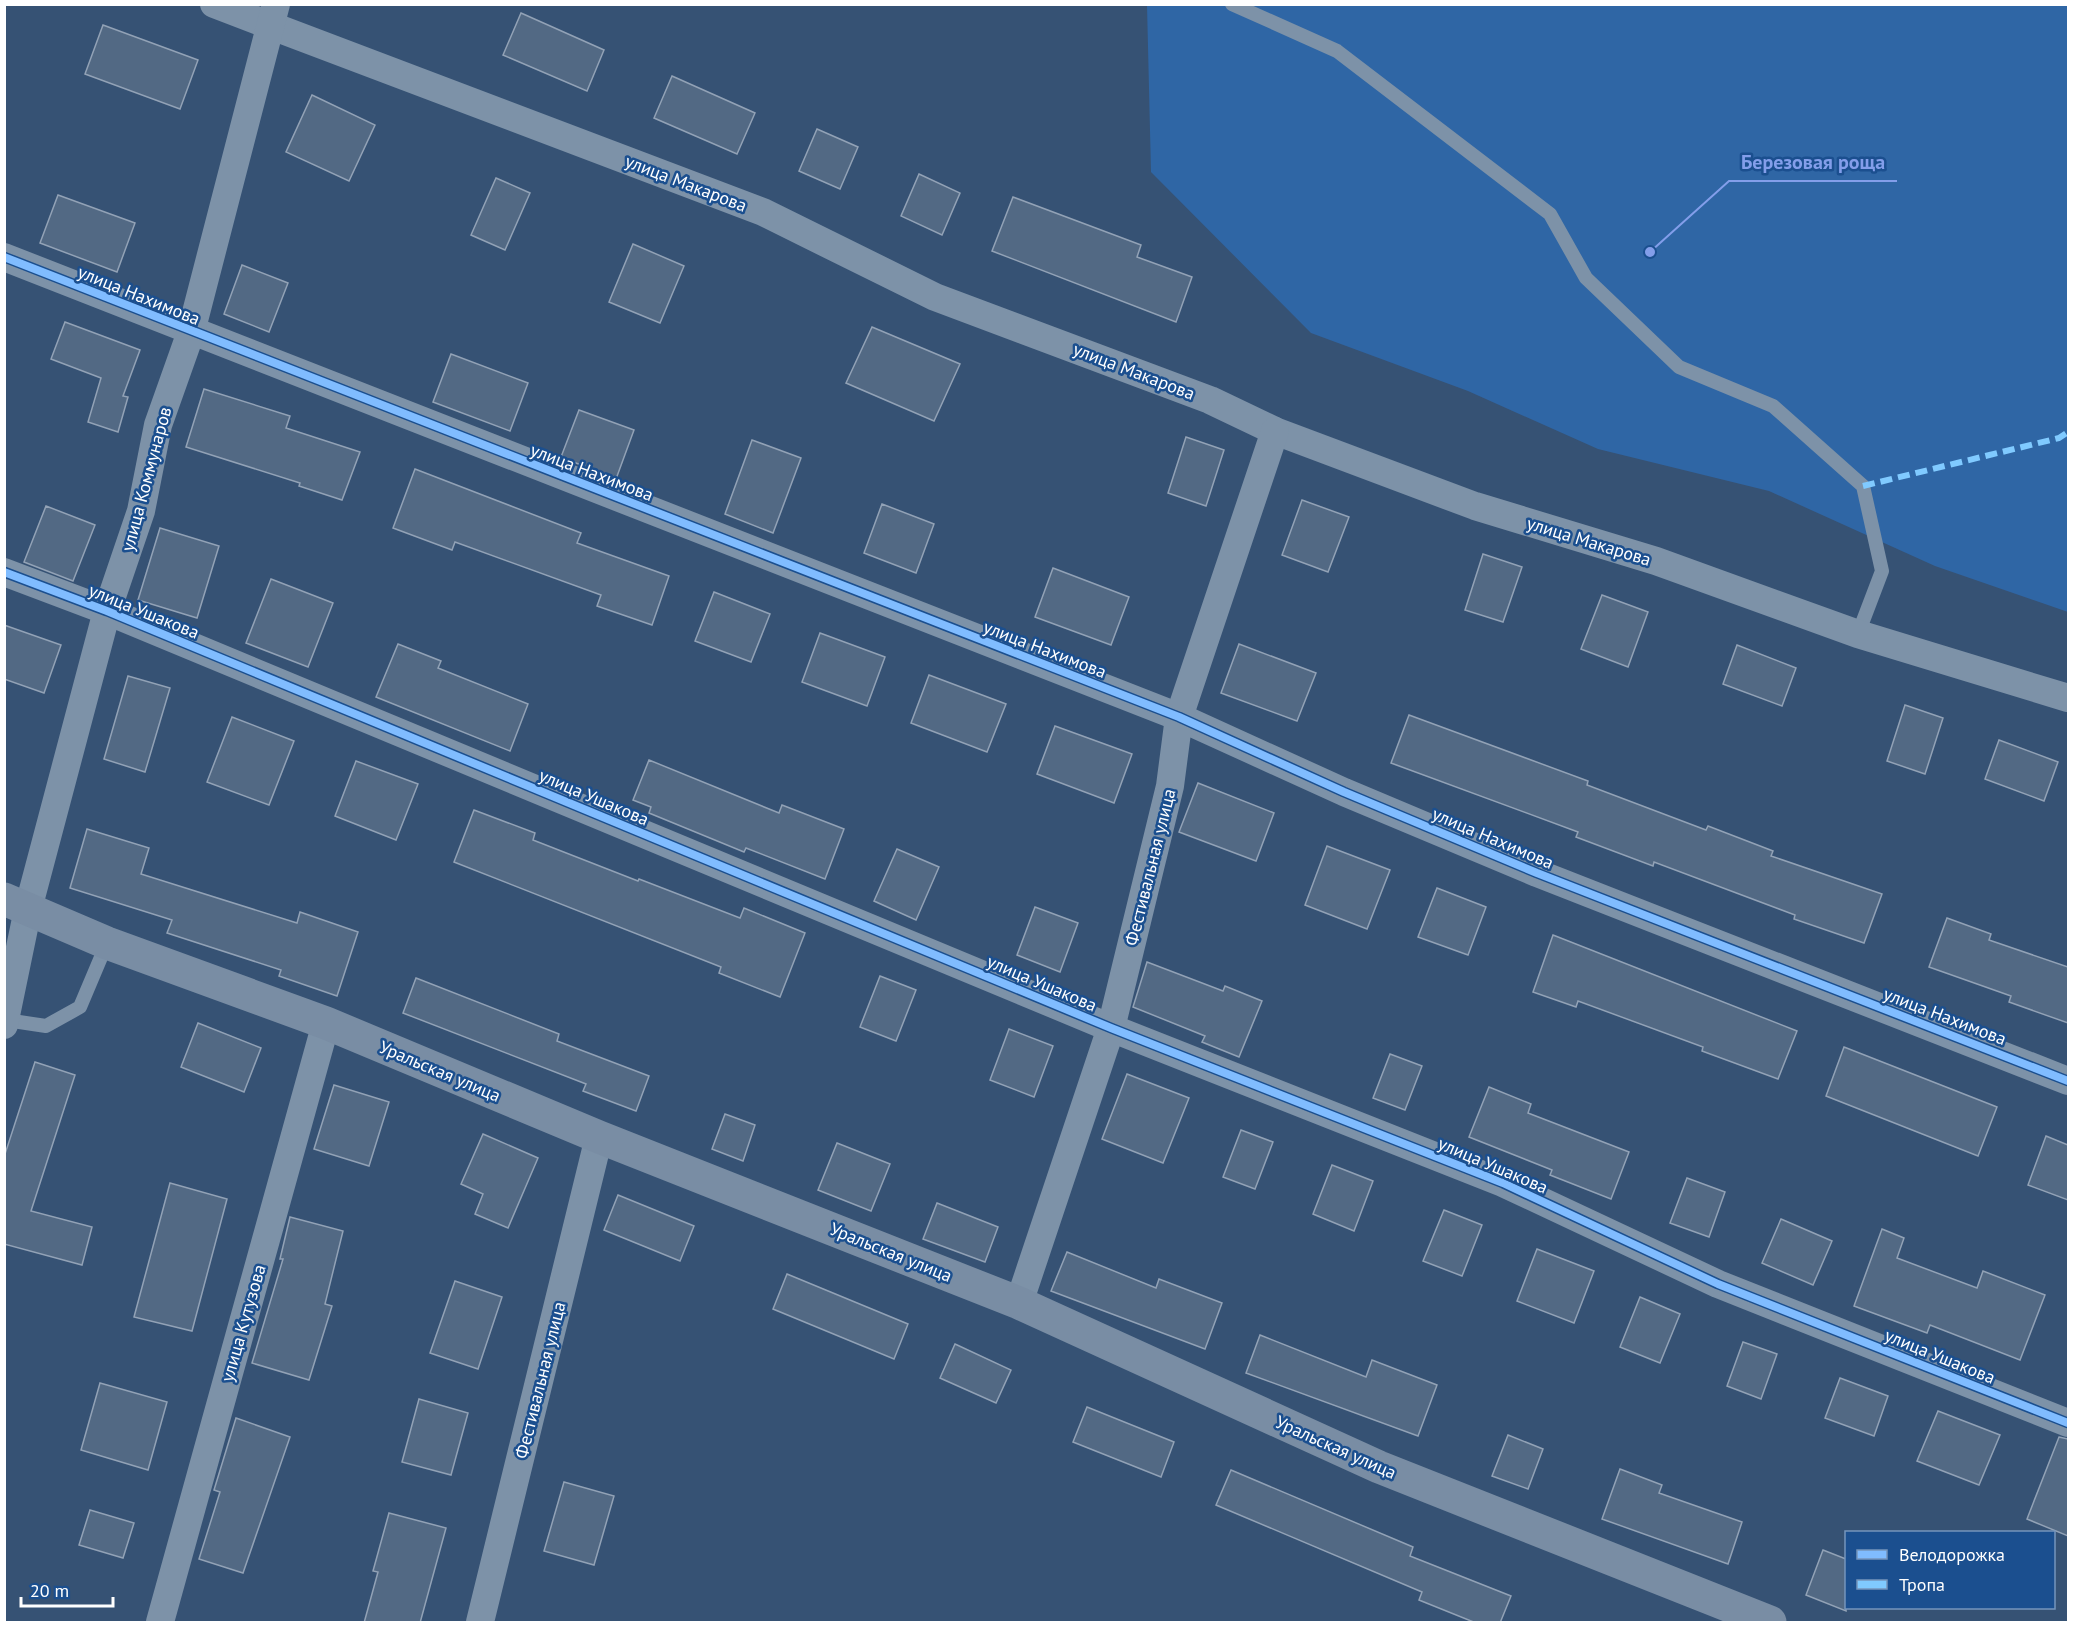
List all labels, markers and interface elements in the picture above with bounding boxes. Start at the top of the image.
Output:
callout: Березовая роща [1729,143,1897,181]
street label: улица Макарова [622,149,750,217]
text: Березовая роща [1741,149,1885,175]
street label: улица Нахимова [74,260,204,330]
street label: улица Макарова [1070,337,1198,405]
street label: улица Коммунаров [116,404,176,554]
street label: улица Нахимова [527,438,657,506]
street label: улица Макарова [1524,511,1654,571]
street label: улица Ушакова [85,578,203,644]
street label: улица Нахимова [980,615,1110,683]
street label: улица Ушакова [536,764,652,830]
street label: Фестивальная улица [1119,786,1181,948]
street label: улица Нахимова [1429,802,1557,874]
street label: улица Ушакова [984,950,1100,1016]
street label: улица Нахимова [1880,982,2010,1050]
street label: Уральская улица [376,1035,504,1107]
street label: улица Ушакова [1435,1132,1551,1198]
street label: Уральская улица [827,1217,955,1287]
street label: улица Кутузова [215,1262,271,1384]
street label: Фестивальная улица [509,1299,571,1461]
street label: улица Ушакова [1881,1323,1999,1389]
street label: Уральская улица [1272,1410,1400,1484]
legend [1845,1531,2055,1609]
text: Велодорожка [1899,1543,2005,1566]
scale bar [21,1570,112,1608]
text: Тропа [1899,1573,1945,1596]
text: 20 m [30,1579,69,1602]

